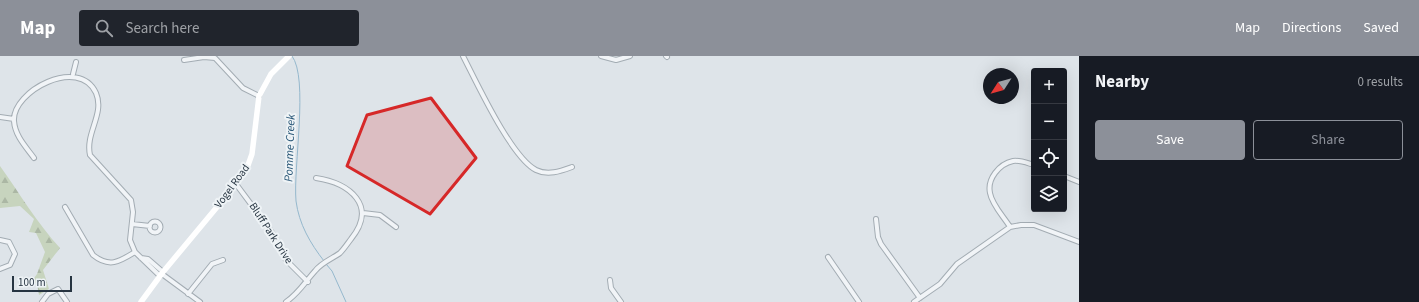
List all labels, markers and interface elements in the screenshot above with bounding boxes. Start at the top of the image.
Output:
search box [79,10,359,46]
text: Map [20,15,55,42]
icon: search [93,17,115,39]
text: Search here [125,18,199,39]
text: Map [1235,18,1260,38]
text: Directions [1282,18,1341,38]
text: Saved [1363,18,1399,38]
north arrow [983,68,1019,104]
map controls [1031,68,1067,212]
button: + [1031,68,1067,104]
text: Nearby [1095,70,1149,94]
text: 0 results [1358,73,1403,91]
button: − [1031,104,1067,140]
water label: Pomme Creek [280,114,300,182]
button: Save [1095,120,1245,160]
button: Share [1253,120,1403,160]
button: locate [1031,140,1067,176]
street label: Vogel Road [211,161,253,211]
button: layers [1031,176,1067,212]
street label: Bluff Park Drive [246,199,297,267]
scale bar [12,274,72,293]
text: 100 m [18,275,46,290]

